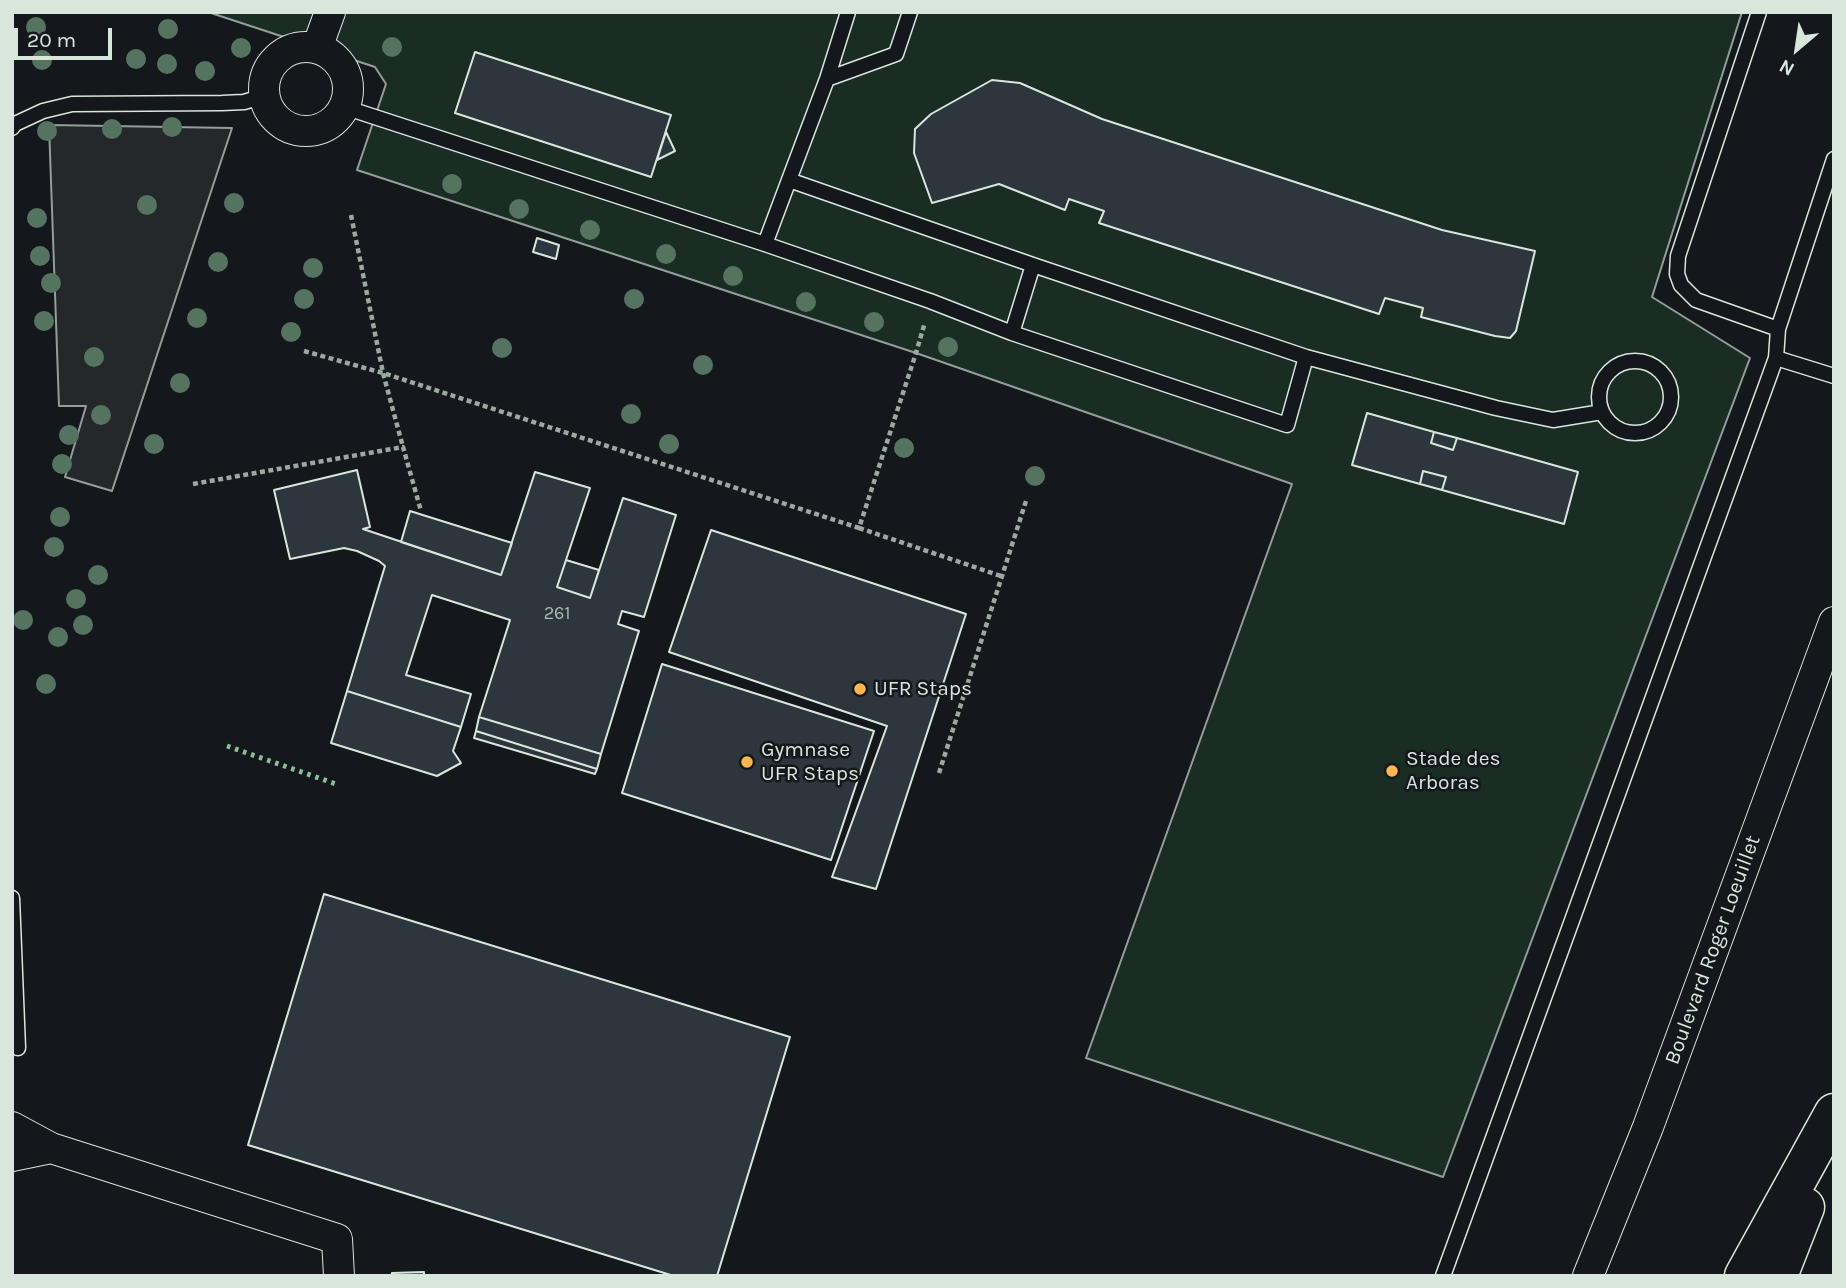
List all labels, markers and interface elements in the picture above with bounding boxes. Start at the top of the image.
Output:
scale bar [18,14,116,58]
north arrow [1762,14,1832,84]
text: 20 m [27,28,76,52]
text: N [1776,54,1798,80]
house number: 261 [544,603,570,625]
place label: UFR Staps [874,676,972,702]
marker: UFR Staps [852,681,868,697]
place label: Gymnase UFR Staps [761,737,859,787]
place label: Stade des Arboras [1406,746,1501,796]
marker: Gymnase UFR Staps [739,754,755,770]
marker: Stade des Arboras [1384,763,1400,779]
street label: Boulevard Roger Loeuillet [1660,832,1766,1068]

